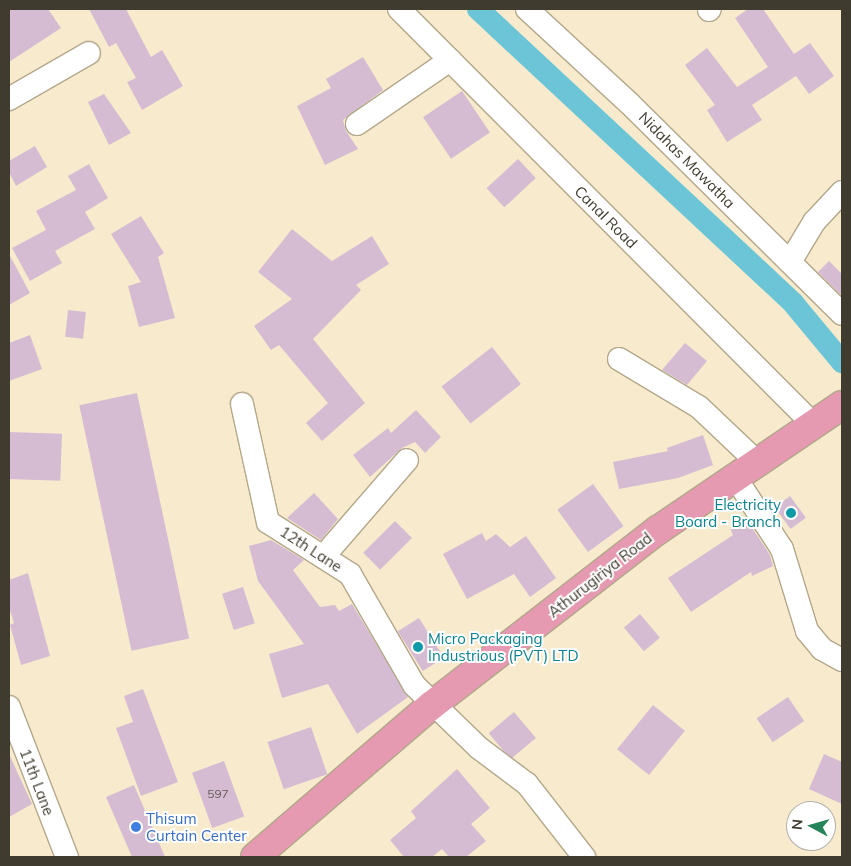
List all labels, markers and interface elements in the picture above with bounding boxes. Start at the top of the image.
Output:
street label: Nidahas Mawatha [635,108,739,212]
street label: Canal Road [571,182,641,252]
place label: Electricity Board - Branch [675,495,781,530]
marker: Electricity Board - Branch [785,507,797,519]
street label: 12th Lane [277,522,345,576]
street label: Athurugiriya Road [545,529,655,621]
place label: Micro Packaging Industrious (PVT) LTD [428,629,579,664]
marker: Micro Packaging Industrious (PVT) LTD [412,641,424,653]
street label: 11th Lane [16,746,58,818]
house number: 597 [207,787,229,801]
north arrow [786,801,836,851]
place label: Thisum Curtain Center [146,809,247,844]
text: N [788,818,807,831]
marker: Thisum Curtain Center [130,821,142,833]

